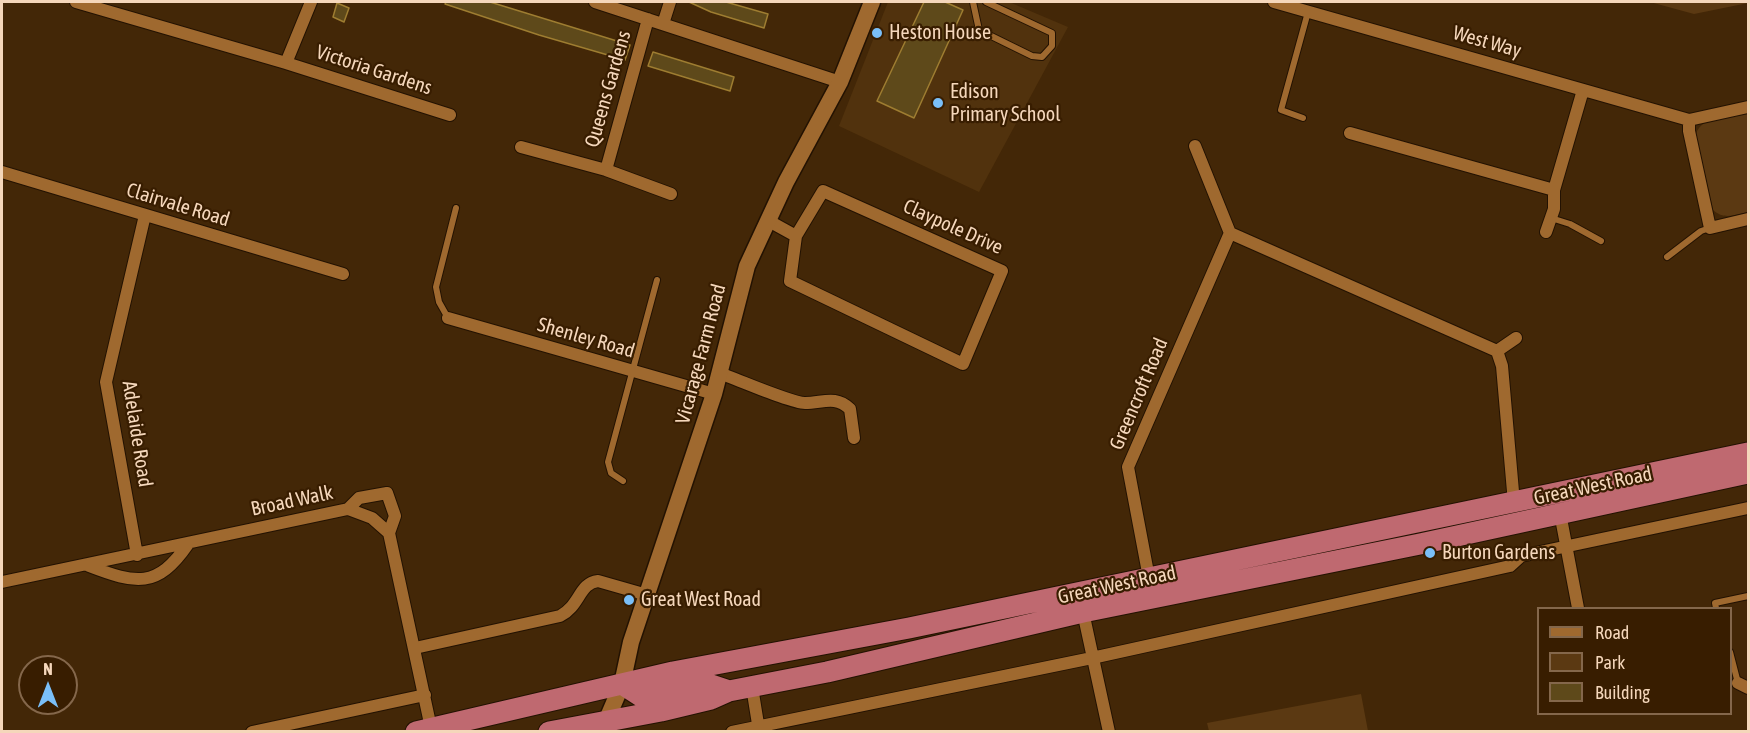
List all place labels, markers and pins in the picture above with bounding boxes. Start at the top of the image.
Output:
place label: Heston House [889,21,991,45]
marker: Heston House [870,26,884,40]
place label: Edison Primary School [950,80,1060,127]
marker: Edison Primary School [931,96,945,110]
place label: Burton Gardens [1442,541,1555,565]
marker: Burton Gardens [1423,546,1437,560]
place label: Great West Road [641,588,761,612]
marker: Great West Road [622,593,636,607]

